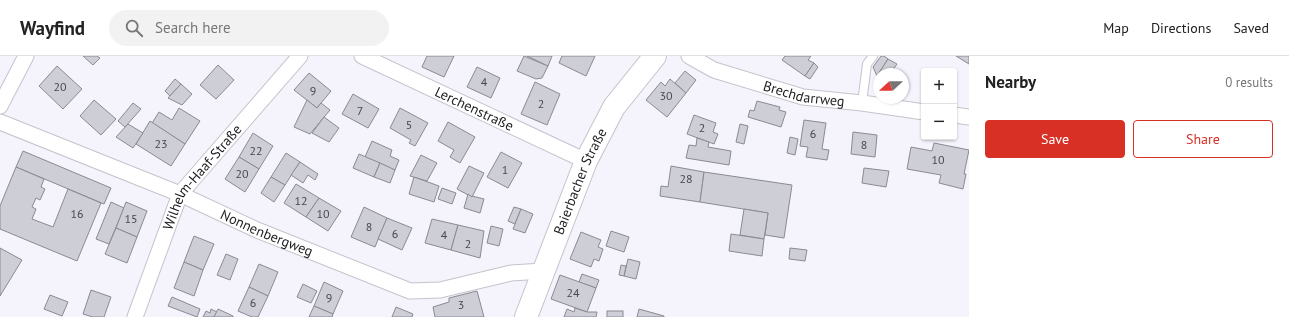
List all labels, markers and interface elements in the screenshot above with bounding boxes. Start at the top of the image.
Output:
search box [109,10,389,46]
text: Wayfind [20,16,85,40]
icon: search [123,17,145,39]
text: Search here [155,18,231,37]
text: Map [1103,19,1129,37]
text: Directions [1151,19,1211,37]
text: Saved [1233,19,1269,37]
north arrow [873,68,909,104]
map controls [921,68,957,140]
button: + [921,68,957,104]
text: Nearby [985,71,1036,93]
house number: 4 [481,74,488,89]
text: 0 results [1225,74,1273,91]
street label: Brechdarrweg [761,76,845,110]
house number: 20 [53,79,67,94]
street label: Lerchenstraße [432,82,517,135]
house number: 9 [310,83,316,98]
house number: 30 [659,88,673,103]
house number: 2 [538,96,544,111]
house number: 7 [357,103,363,118]
button: − [921,104,957,140]
house number: 5 [406,117,412,132]
house number: 2 [699,120,705,135]
button: Save [985,120,1125,158]
button: Share [1133,120,1273,158]
street label: Wilhelm-Haaf-Straße [159,121,246,232]
street label: Baierbacher Straße [549,125,611,237]
house number: 6 [810,126,816,141]
house number: 23 [154,136,168,151]
house number: 8 [861,137,867,152]
house number: 22 [249,143,263,158]
house number: 10 [931,152,945,167]
house number: 1 [502,162,508,177]
house number: 20 [235,166,249,181]
house number: 28 [679,171,693,186]
house number: 12 [294,193,308,208]
street label: Nonnenbergweg [218,205,316,260]
house number: 16 [70,206,84,221]
house number: 10 [316,206,330,221]
house number: 15 [124,211,138,226]
house number: 8 [366,219,372,234]
house number: 6 [392,226,398,241]
house number: 4 [441,227,448,242]
house number: 2 [465,236,471,251]
house number: 24 [566,285,580,300]
house number: 9 [326,290,332,305]
house number: 6 [250,295,256,310]
house number: 3 [458,297,464,312]

